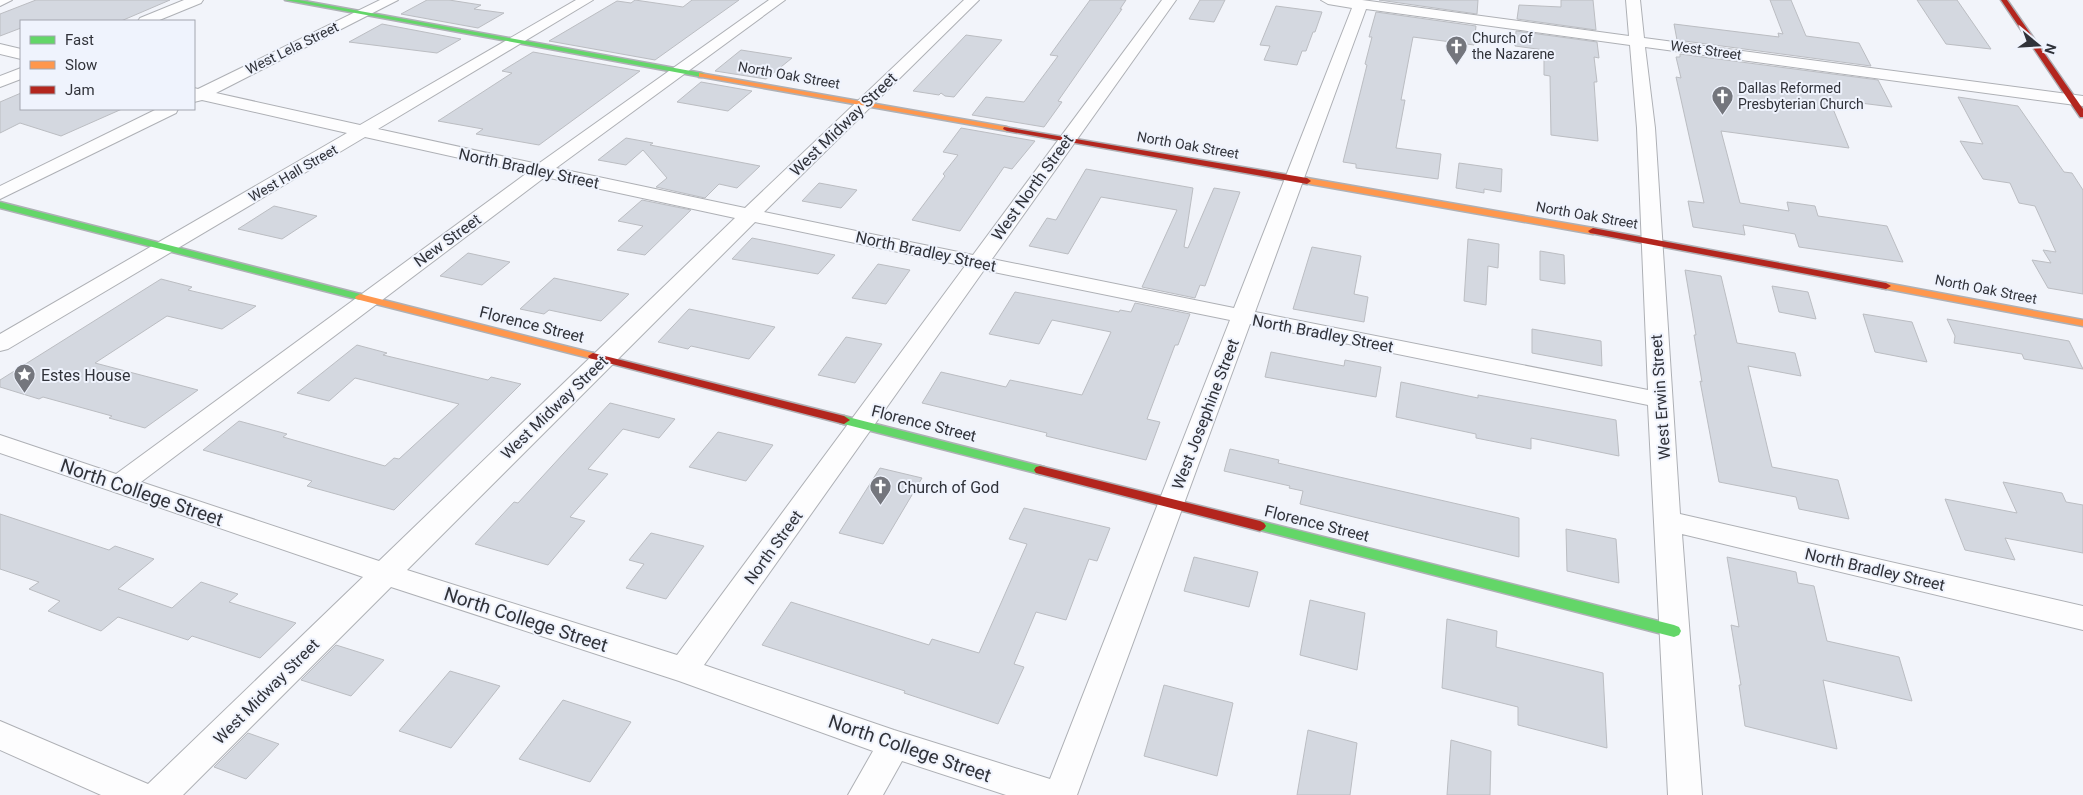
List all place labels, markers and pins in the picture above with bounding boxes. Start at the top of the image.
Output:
place label: Church of the Nazarene [1472,30,1555,62]
church icon: Church of the Nazarene [1444,34,1468,65]
place label: Dallas Reformed Presbyterian Church [1738,80,1864,112]
church icon: Dallas Reformed Presbyterian Church [1710,84,1734,115]
place icon: Estes House [13,363,37,394]
place label: Estes House [41,366,130,385]
church icon: Church of God [869,475,893,506]
place label: Church of God [897,478,999,497]

